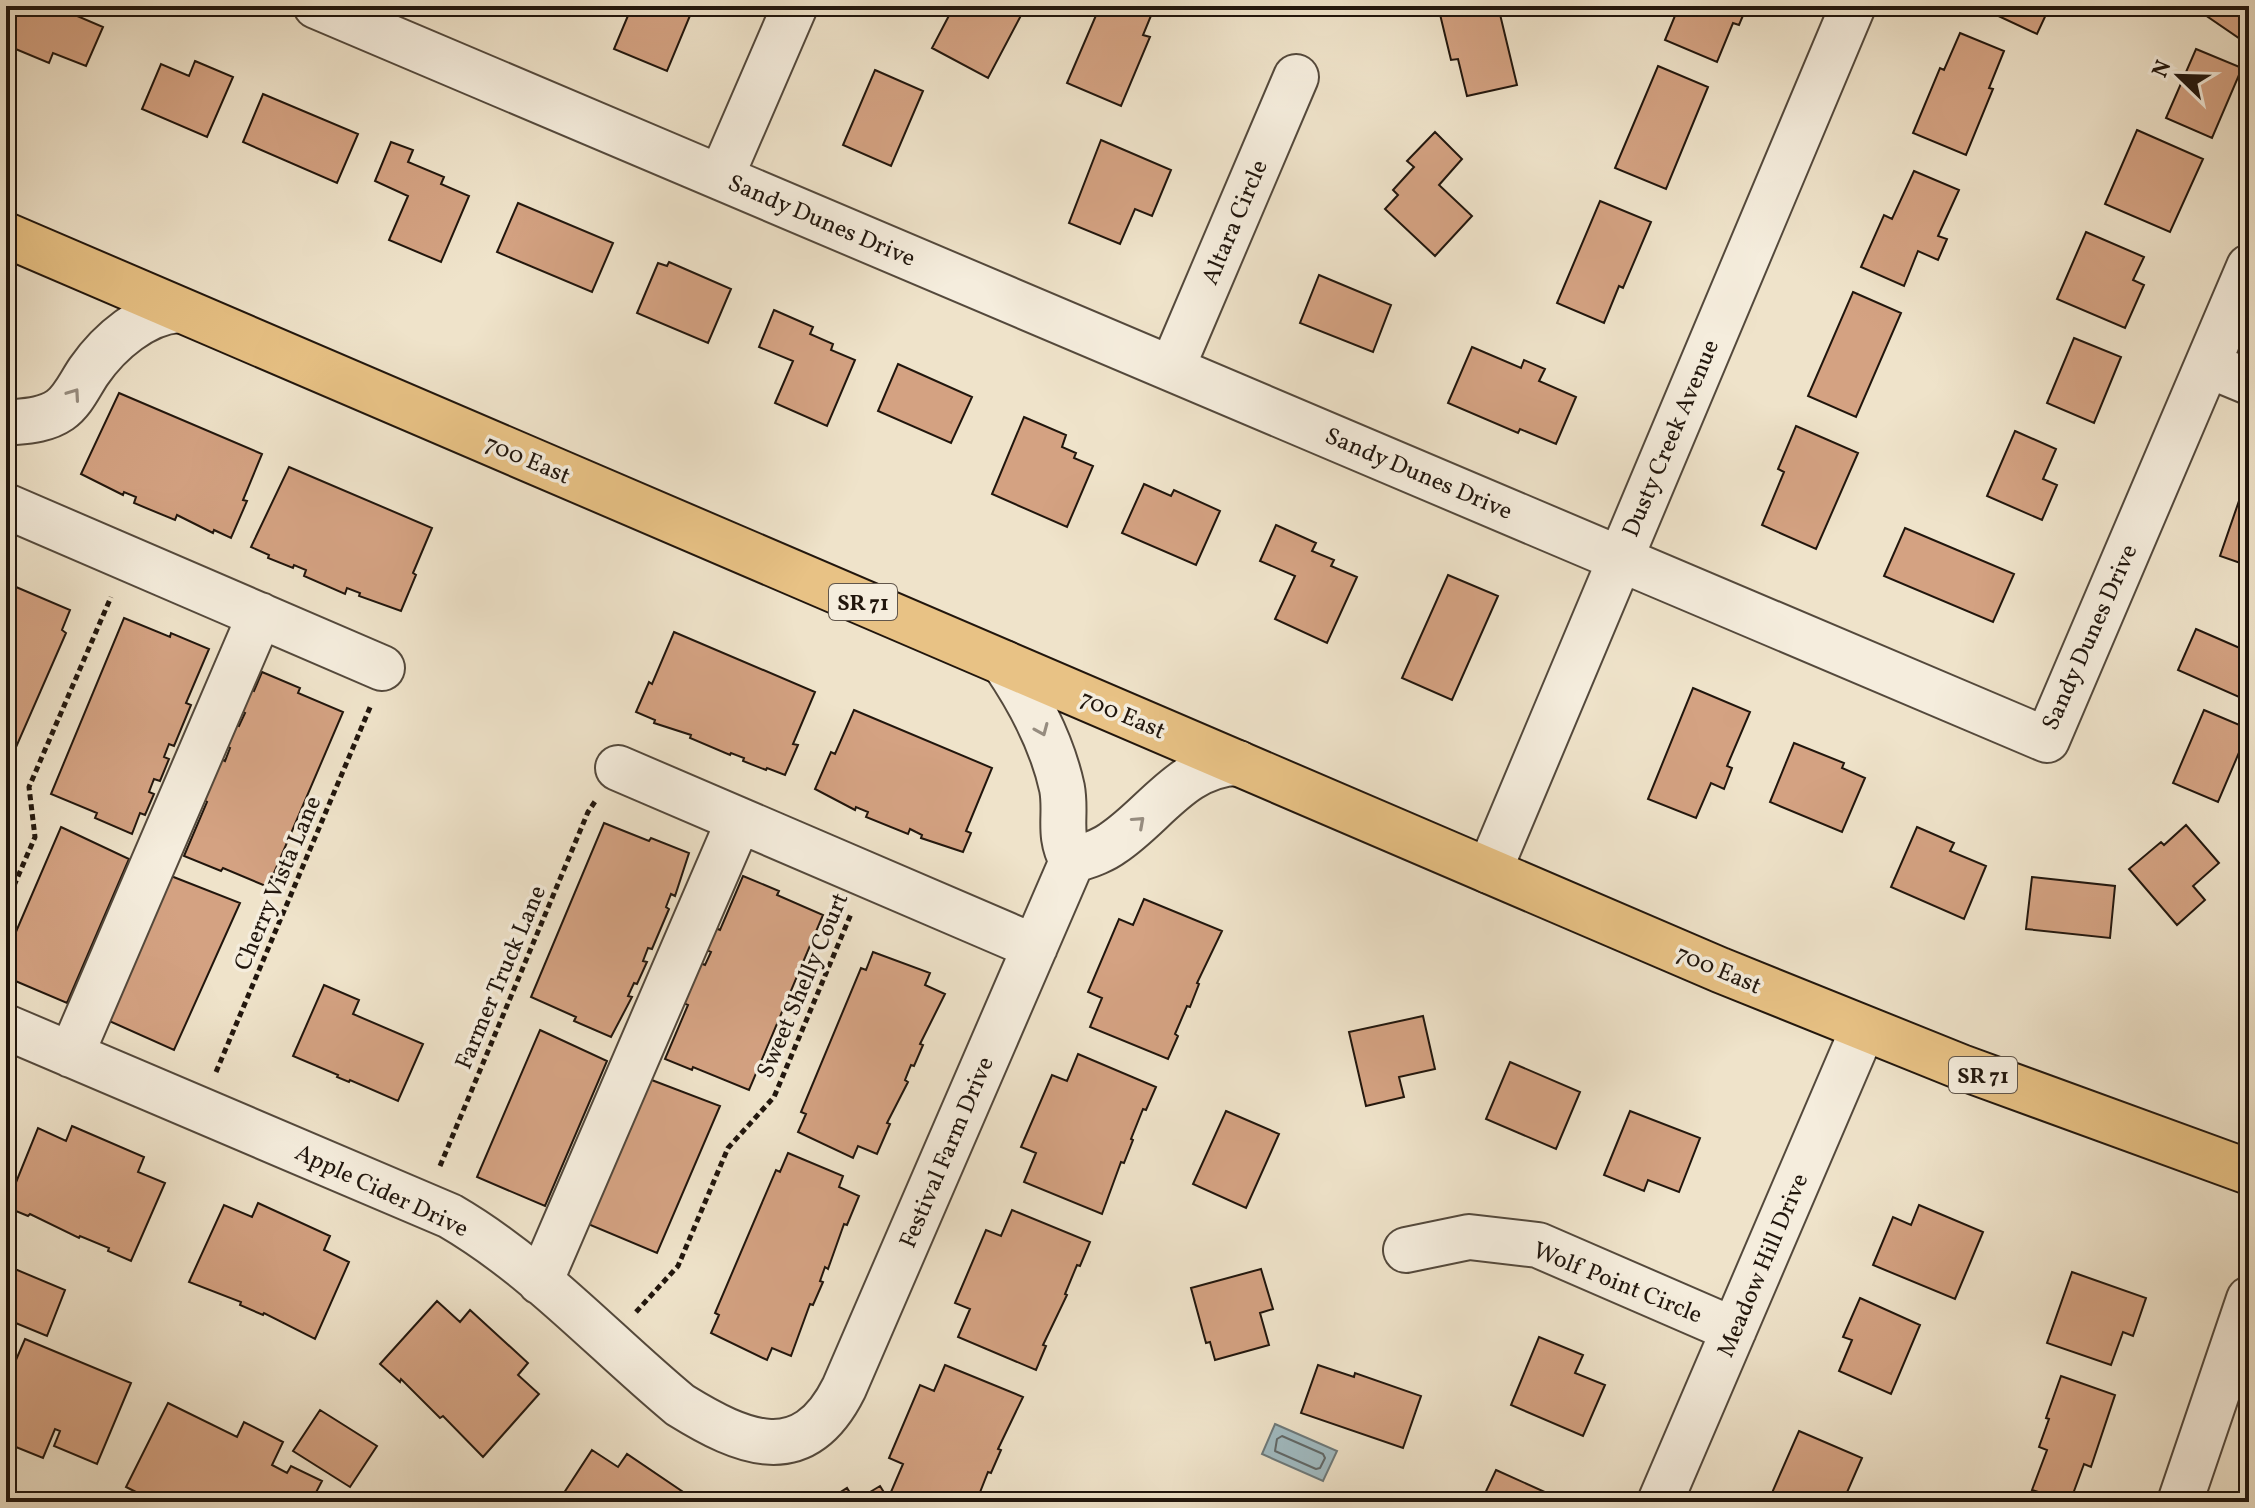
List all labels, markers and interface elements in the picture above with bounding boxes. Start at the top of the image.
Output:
north arrow [2139,36,2219,116]
text: N [2146,56,2180,83]
street label: Altara Circle [1194,155,1277,291]
street label: Sandy Dunes Drive [722,167,920,277]
street label: Dusty Creek Avenue [1615,335,1729,543]
one-way arrow [64,388,79,402]
street label: Sandy Dunes Drive [1319,420,1517,530]
street label: 700 East [479,428,575,494]
street label: Sandy Dunes Drive [2035,539,2147,736]
road number: SR 71 [829,584,897,620]
street label: 700 East [1074,683,1170,749]
one-way arrow [1033,722,1049,736]
street label: Cherry Vista Lane [227,791,331,976]
one-way arrow [1129,818,1144,832]
street label: Farmer Truck Lane [448,881,556,1075]
street label: Sweet Shelly Court [749,888,858,1084]
street label: 700 East [1670,938,1766,1004]
street label: Festival Farm Drive [892,1052,1004,1254]
road number: SR 71 [1949,1057,2017,1093]
street label: Apple Cider Drive [289,1137,473,1247]
street label: Meadow Hill Drive [1710,1168,1818,1363]
street label: Wolf Point Circle [1527,1234,1707,1333]

